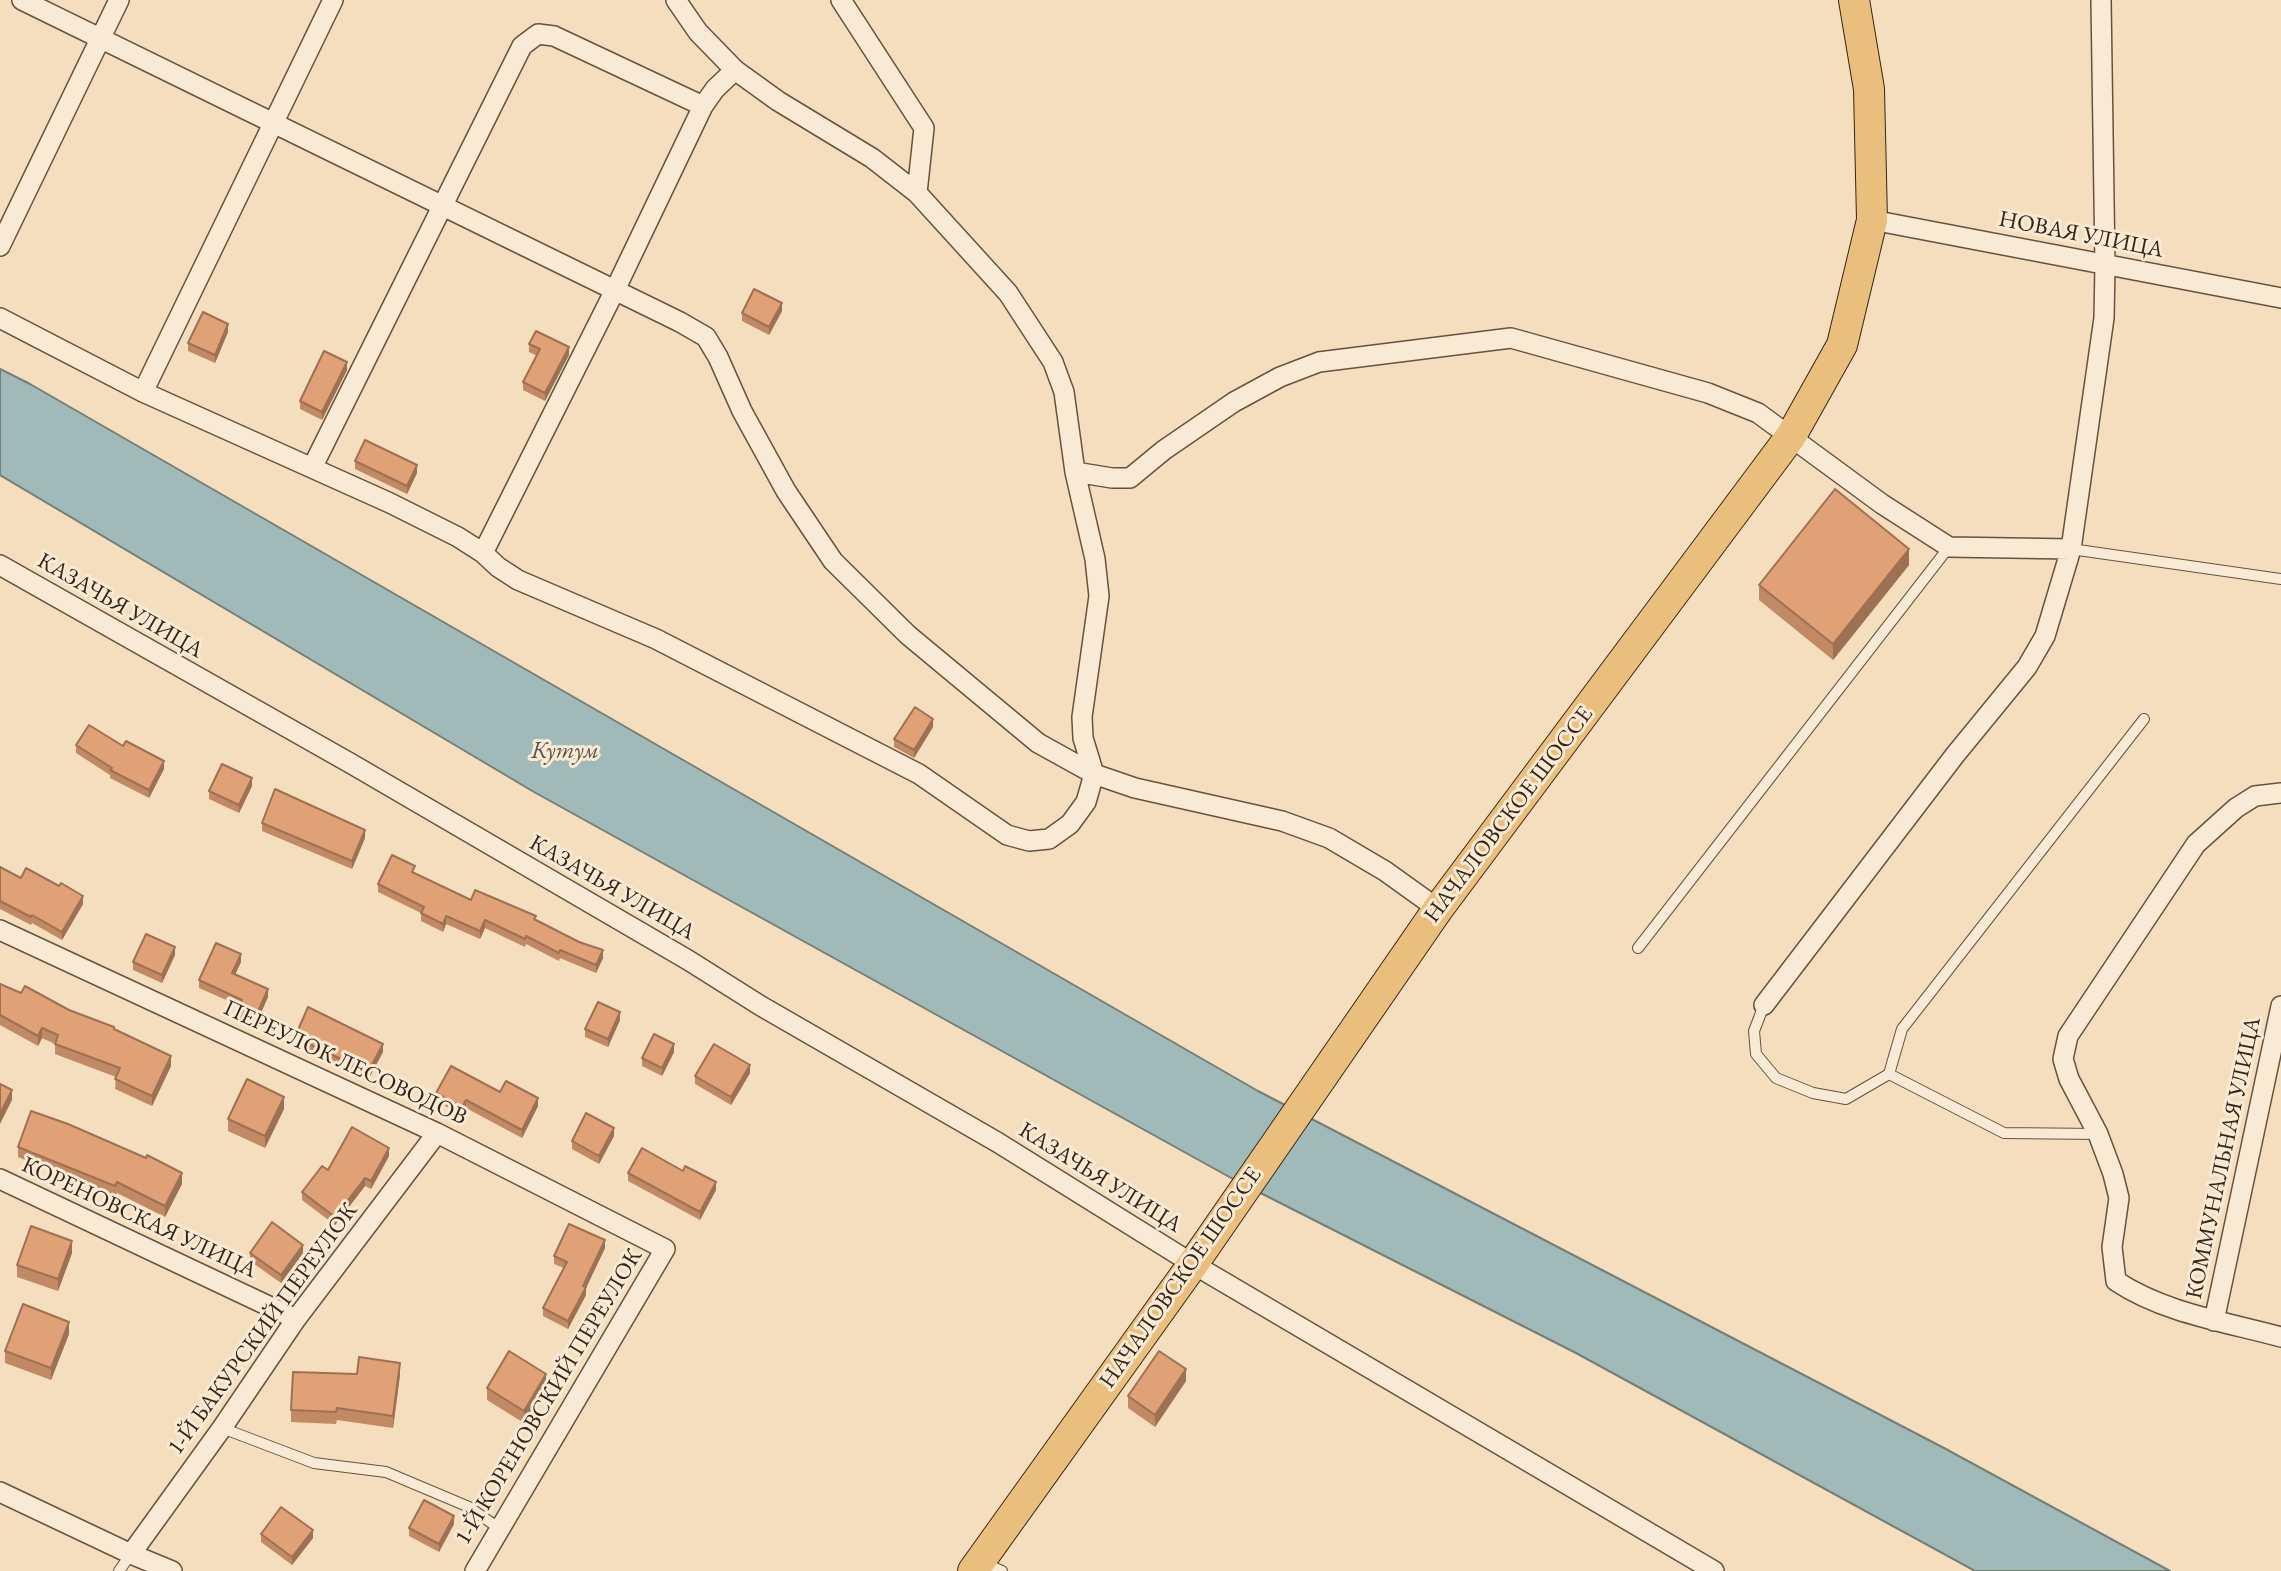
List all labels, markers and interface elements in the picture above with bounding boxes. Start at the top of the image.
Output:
street label: НОВАЯ УЛИЦА [1996,205,2166,265]
street label: КАЗАЧЬЯ УЛИЦА [32,547,208,665]
street label: НАЧАЛОВСКОЕ ШОССЕ [1419,701,1599,929]
water label: Кутум [531,737,599,765]
street label: КАЗАЧЬЯ УЛИЦА [524,829,700,947]
street label: ПЕРЕУЛОК ЛЕСОВОДОВ [219,994,471,1132]
street label: КОММУНАЛЬНАЯ УЛИЦА [2181,1014,2267,1302]
street label: КАЗАЧЬЯ УЛИЦА [1013,1117,1187,1239]
street label: КОРЕНОВСКАЯ УЛИЦА [17,1151,261,1285]
street label: НАЧАЛОВСКОЕ ШОССЕ [1094,1162,1268,1394]
street label: 1-Й БАКУРСКИЙ ПЕРЕУЛОК [162,1198,364,1460]
street label: 1-Й КОРЕНОВСКИЙ ПЕРЕУЛОК [450,1244,648,1550]

